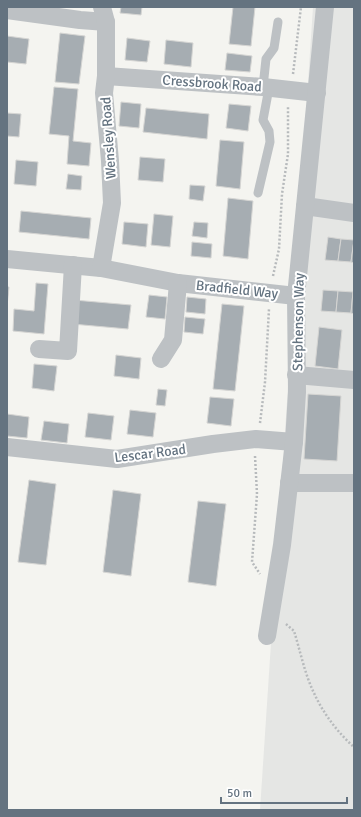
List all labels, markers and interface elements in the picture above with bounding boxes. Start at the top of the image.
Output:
street label: Cressbrook Road [162,72,262,95]
street label: Wensley Road [97,96,120,180]
street label: Stephenson Way [289,272,308,371]
street label: Bradfield Way [195,277,279,302]
street label: Lescar Road [113,441,187,466]
scale bar [221,779,347,805]
text: 50 m [227,786,252,801]

